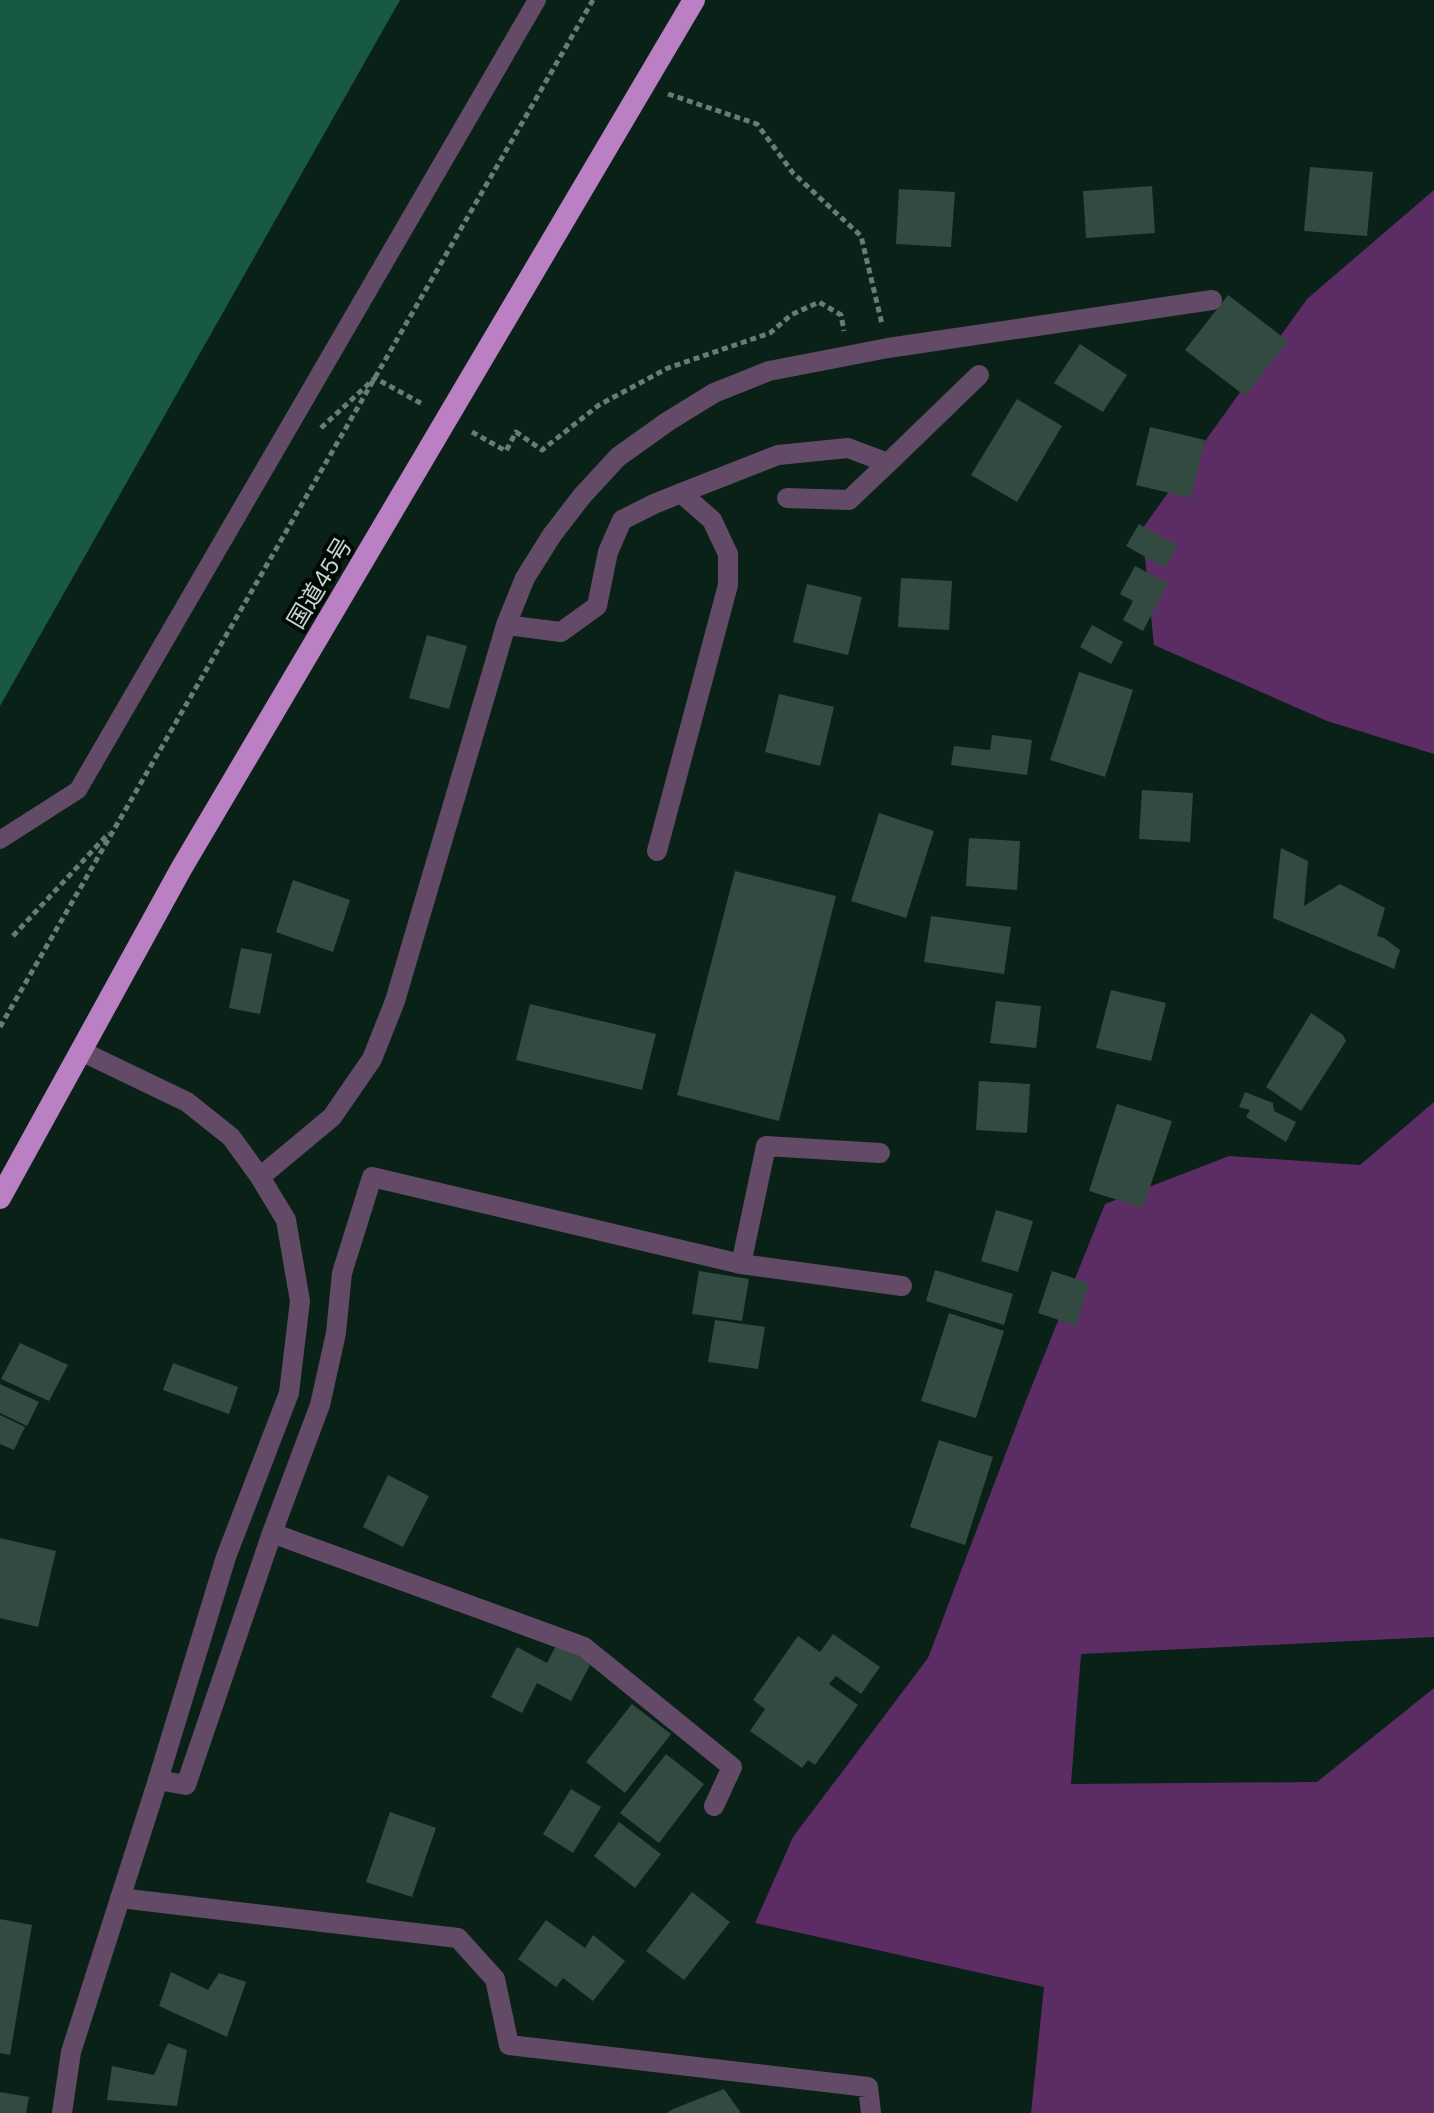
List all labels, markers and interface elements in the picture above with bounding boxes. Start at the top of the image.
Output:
street label: 国道45号 [280,531,359,634]

